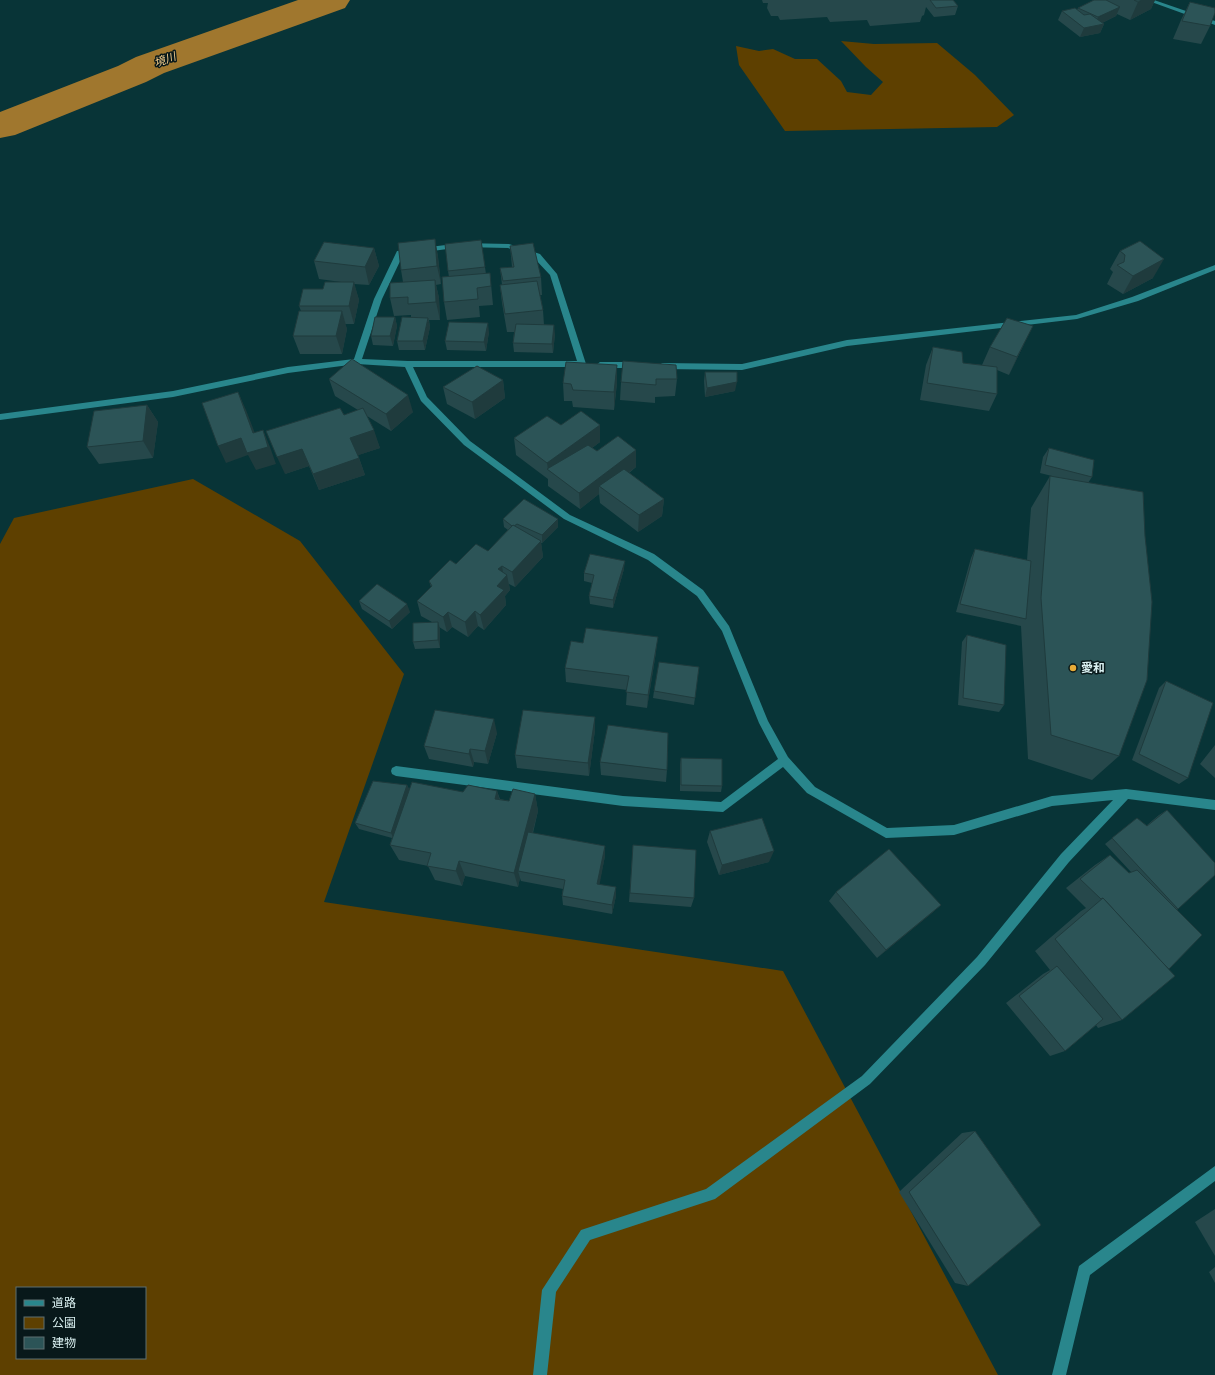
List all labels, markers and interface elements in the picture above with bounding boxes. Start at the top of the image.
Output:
water label: 境川 [152,50,178,70]
place label: 愛和 [1081,661,1105,675]
marker: 愛和 [1068,663,1078,673]
legend [16,1287,146,1359]
text: 道路 [52,1296,76,1310]
text: 公園 [52,1316,76,1330]
text: 建物 [52,1336,76,1350]

